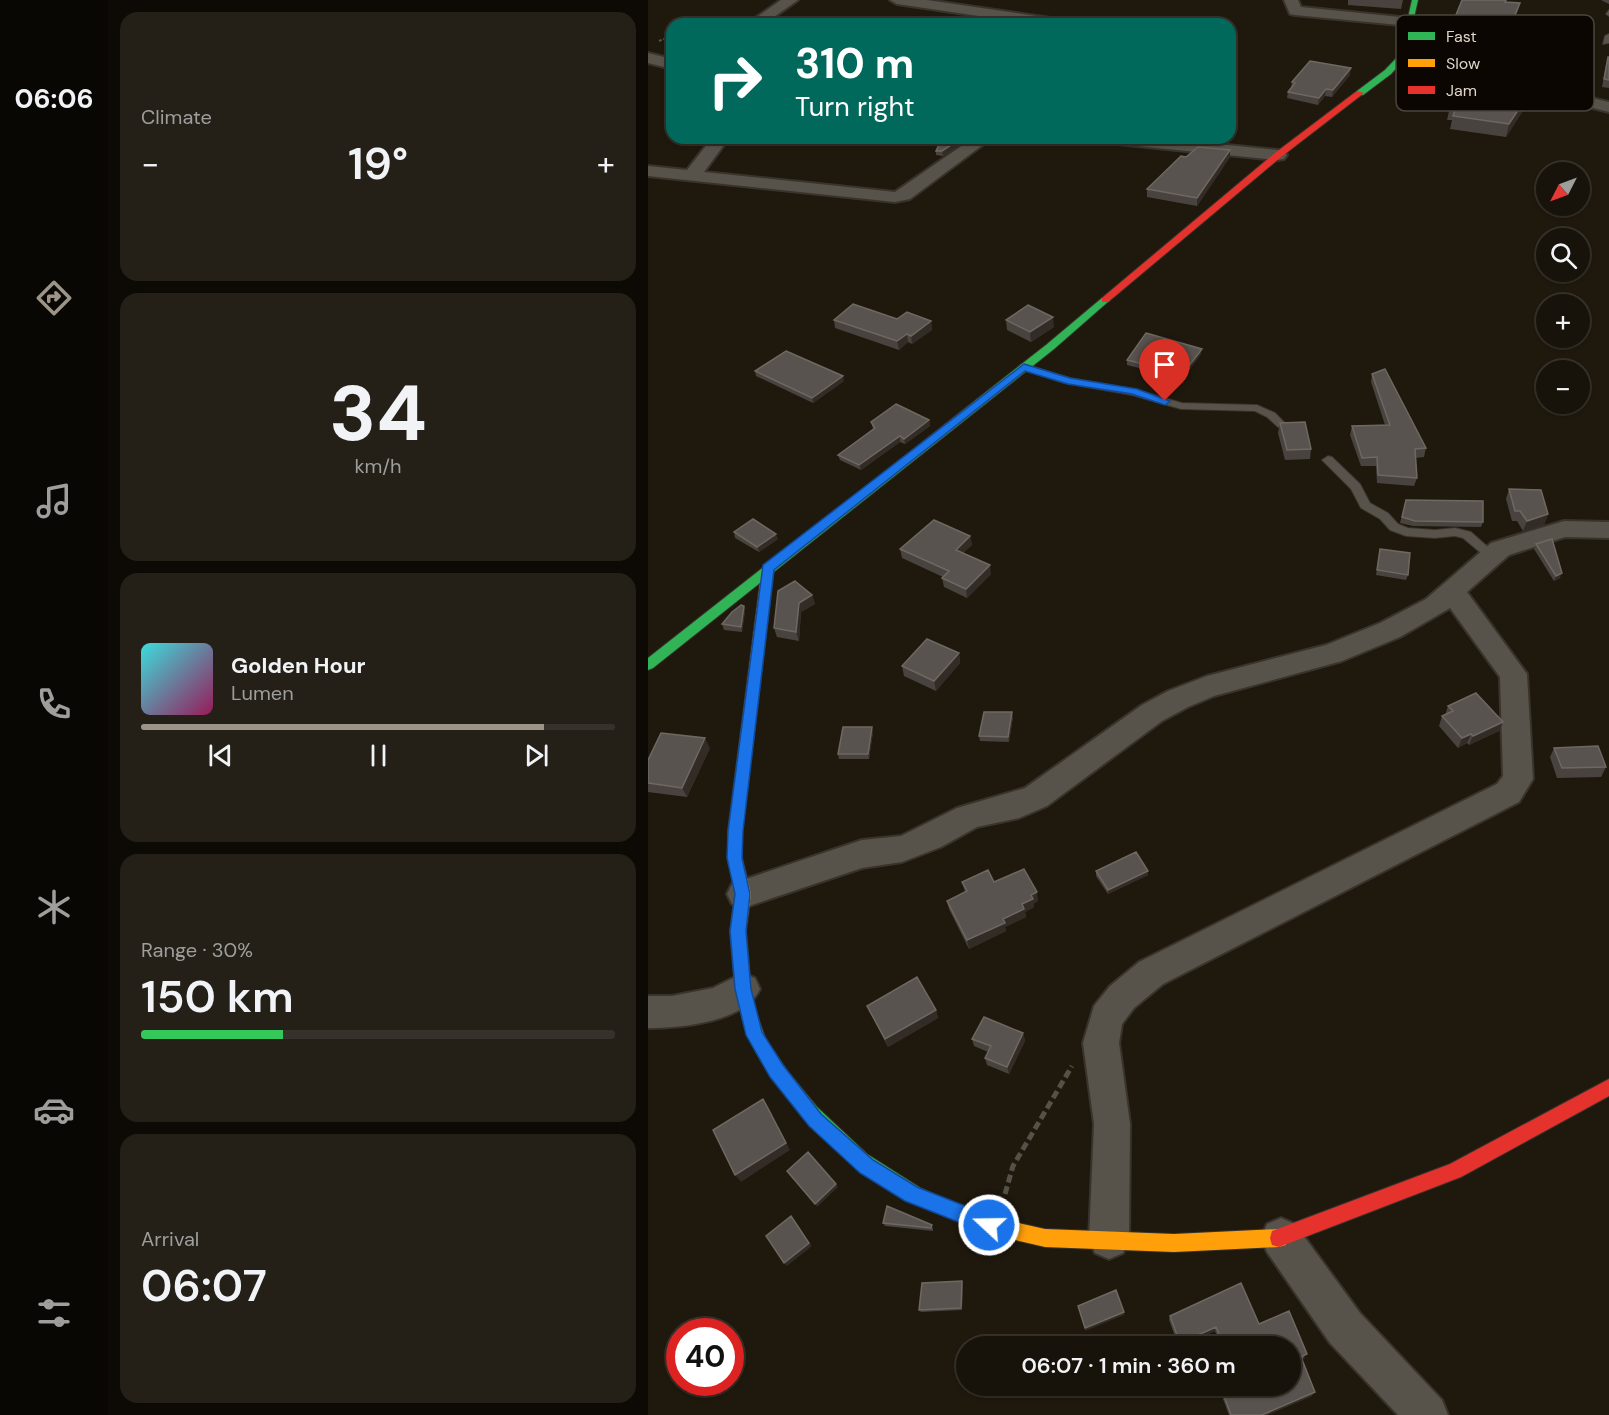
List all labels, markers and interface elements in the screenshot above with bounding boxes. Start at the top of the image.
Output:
legend [1396,15,1594,111]
text: Fast [1446,26,1477,47]
text: 310 m [795,36,914,91]
icon: right [696,42,774,120]
text: Slow [1446,53,1480,74]
text: Jam [1446,80,1477,101]
text: 06:06 [14,81,94,116]
text: Turn right [795,89,915,124]
text: Climate [141,104,212,130]
text: 19° [348,134,408,193]
text: − [141,142,159,185]
text: + [597,142,615,185]
north arrow [1536,162,1590,216]
map controls [1536,162,1590,414]
button: search [1536,228,1590,282]
icon: directions [33,277,75,319]
button: + [1536,294,1590,348]
pin [1139,339,1190,401]
icon: arrive [1148,348,1181,381]
button: − [1536,360,1590,414]
text: 34 [329,363,427,464]
text: km/h [354,453,402,479]
icon: music [33,480,75,522]
text: Golden Hour [231,651,366,680]
text: Lumen [231,680,294,706]
icon: phone [33,683,75,725]
icon: previous [204,739,237,772]
icon: pause [362,739,395,772]
icon: next [520,739,553,772]
icon: climate [33,886,75,928]
text: Range · 30% [141,937,253,963]
text: 150 km [141,967,294,1026]
icon: car [33,1089,75,1131]
position arrow [957,1193,1021,1257]
text: Arrival [141,1226,199,1252]
text: 06:07 [141,1256,267,1315]
icon: filters [33,1292,75,1334]
speed limit sign: 40 [666,1318,744,1396]
text: 06:07 · 1 min · 360 m [1021,1351,1236,1380]

